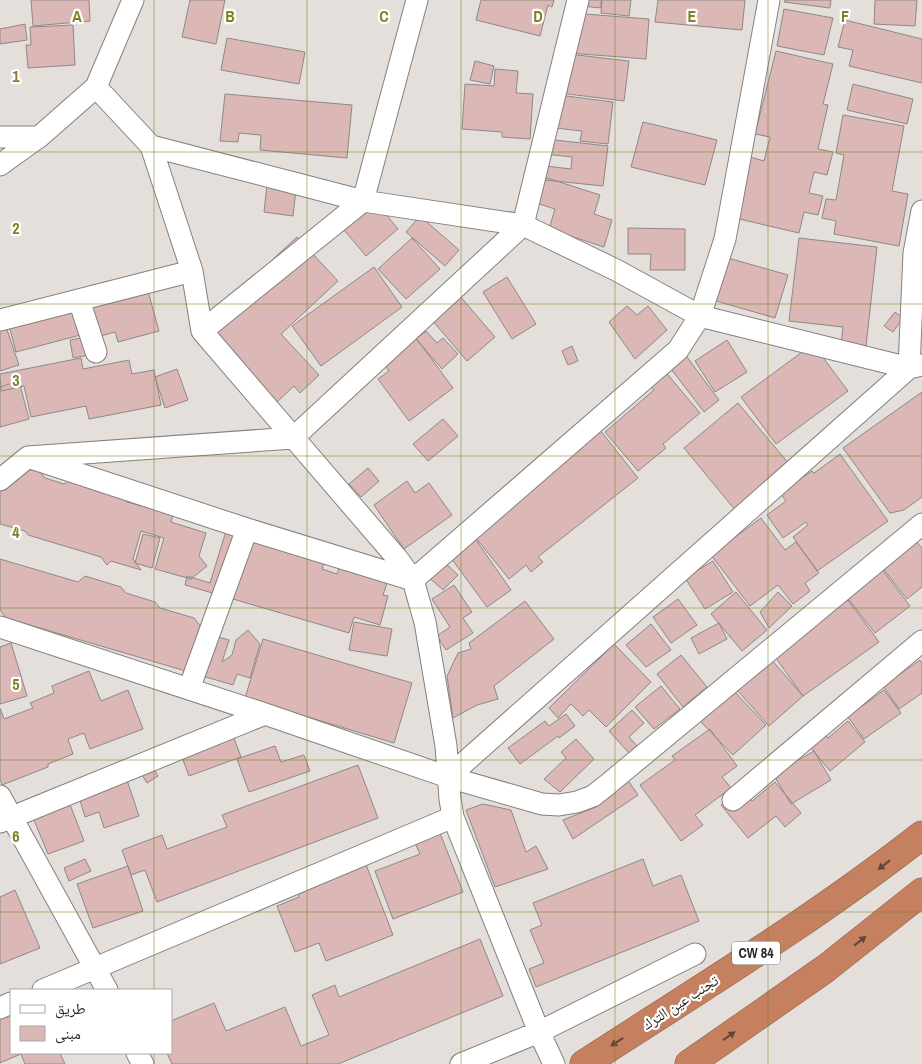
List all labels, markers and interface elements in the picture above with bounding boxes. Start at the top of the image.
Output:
text: A [72,5,82,27]
text: B [225,5,235,27]
text: C [379,5,389,27]
text: D [533,5,543,27]
text: E [688,5,697,27]
text: F [841,5,849,27]
text: 1 [12,65,20,87]
text: 2 [12,217,20,239]
text: 3 [12,369,20,391]
text: 4 [12,521,20,543]
text: 5 [12,673,20,695]
text: 6 [12,825,20,847]
one-way arrow [877,859,890,870]
one-way arrow [854,935,867,946]
road number: CW 84 [732,941,780,964]
street label: تجنب عين الترك [638,969,723,1034]
legend [10,989,172,1054]
text: طريق [55,998,86,1019]
text: مبنى [55,1023,81,1044]
one-way arrow [722,1031,736,1041]
one-way arrow [611,1038,624,1047]

